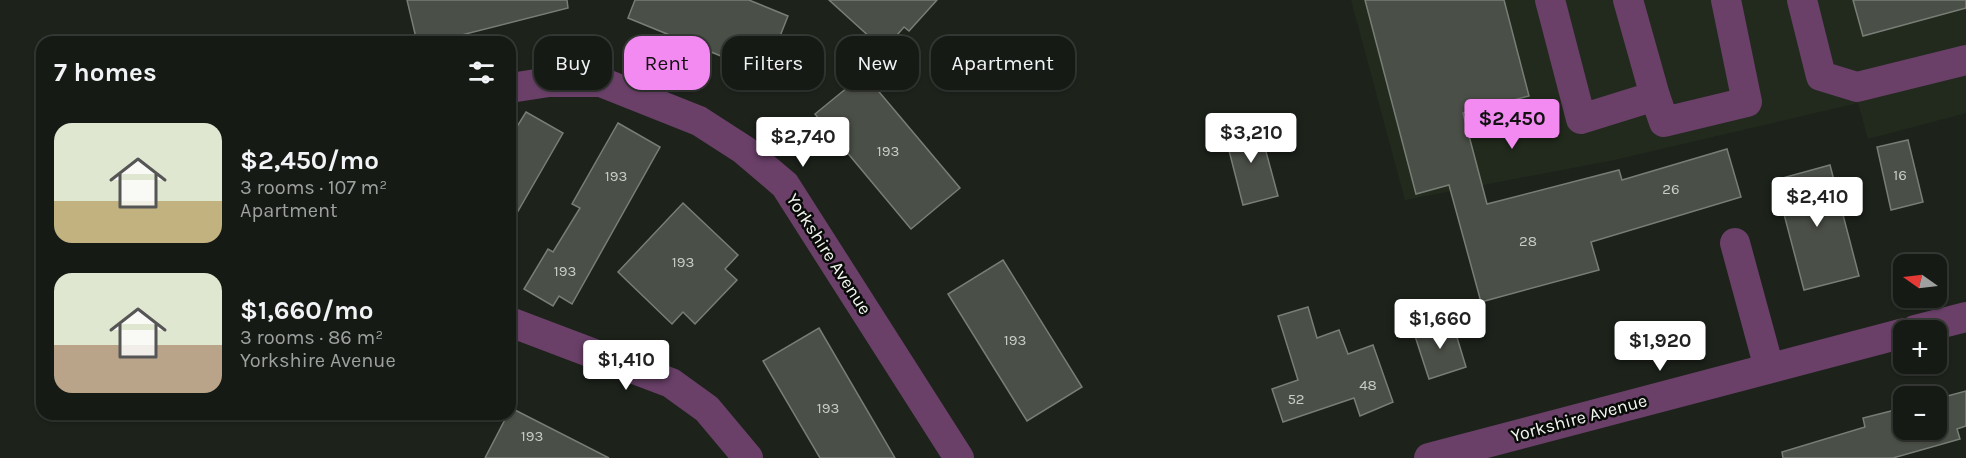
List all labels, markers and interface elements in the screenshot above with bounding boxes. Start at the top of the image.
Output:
chip: Buy [534,36,612,90]
chip: Rent [624,36,710,90]
chip: Filters [722,36,824,90]
chip: New [836,36,919,90]
chip: Apartment [931,36,1075,90]
icon: filters [465,56,498,89]
text: 7 homes [54,57,157,88]
pin: $2,450 [1463,99,1561,150]
text: $2,450 [1478,107,1546,130]
pin: $3,210 [1202,113,1300,164]
pin: $2,740 [754,117,852,168]
text: $3,210 [1219,121,1283,144]
text: $2,740 [770,125,836,148]
house number: 193 [877,142,899,160]
text: $2,450/mo [240,145,379,176]
icon: home [102,147,174,219]
house number: 16 [1893,166,1907,184]
house number: 193 [605,167,627,185]
text: 3 rooms · 107 m² [240,176,387,199]
pin: $2,410 [1768,177,1866,228]
house number: 26 [1662,180,1680,198]
text: $2,410 [1786,185,1848,208]
street label: Yorkshire Avenue [782,189,876,319]
text: Apartment [240,199,338,222]
house number: 28 [1519,232,1537,250]
house number: 193 [672,253,694,271]
north arrow [1893,254,1947,308]
map controls [1893,254,1947,440]
house number: 193 [554,262,576,280]
text: $1,660/mo [240,295,373,326]
icon: home [102,297,174,369]
pin: $1,660 [1391,299,1489,350]
text: $1,660 [1409,307,1471,330]
button: + [1893,320,1947,374]
pin: $1,920 [1611,321,1709,372]
text: 3 rooms · 86 m² [240,326,383,349]
text: $1,920 [1629,329,1691,352]
house number: 193 [1004,331,1026,349]
pin: $1,410 [577,340,675,391]
text: $1,410 [597,348,655,371]
text: Yorkshire Avenue [240,349,396,372]
house number: 48 [1359,376,1377,394]
button: − [1893,386,1947,440]
street label: Yorkshire Avenue [1508,389,1650,447]
house number: 52 [1287,390,1305,408]
house number: 193 [817,399,839,417]
house number: 193 [521,427,543,445]

